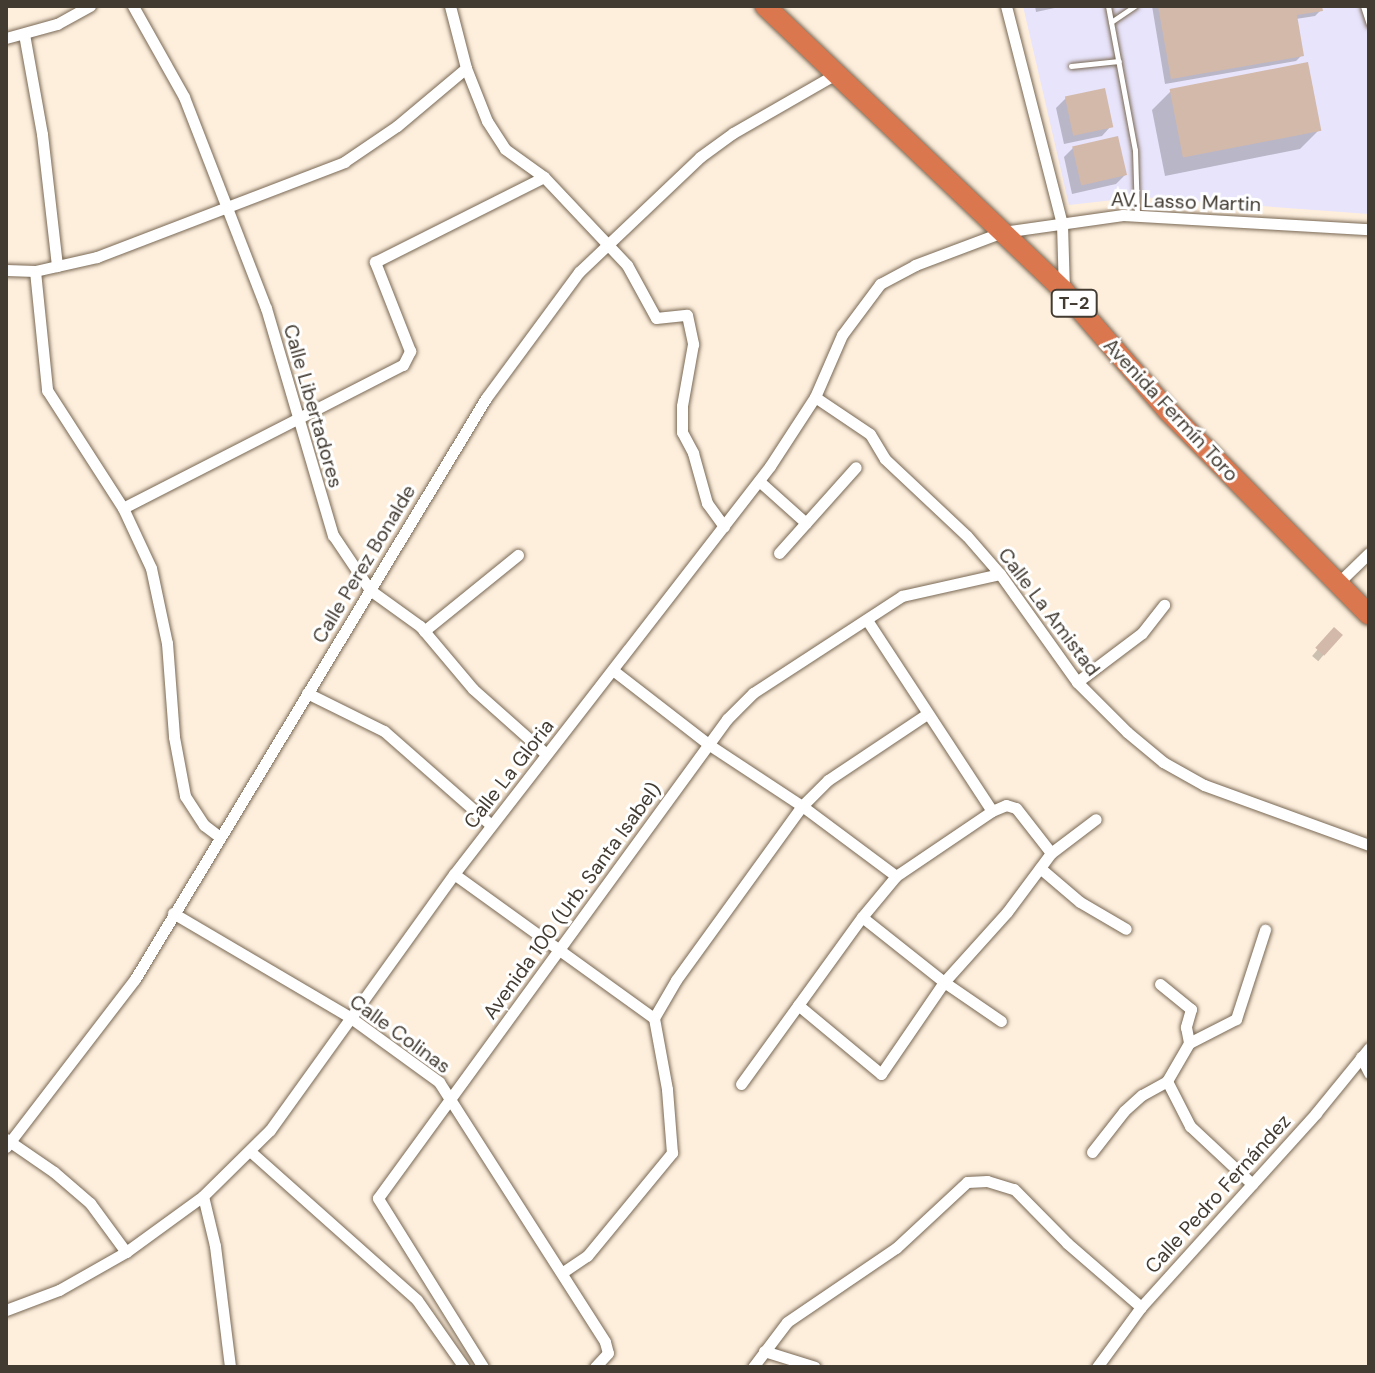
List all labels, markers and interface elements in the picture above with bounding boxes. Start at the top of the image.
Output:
street label: AV. Lasso Martin [1110,187,1262,217]
road number: T-2 [1050,289,1098,317]
street label: Calle Libertadores [278,321,348,491]
street label: Avenida Fermín Toro [1098,333,1244,487]
street label: Calle Perez Bonalde [307,480,421,648]
street label: Calle La Amistad [993,543,1105,681]
street label: Calle La Gloria [459,715,559,833]
street label: Avenida 100 (Urb. Santa Isabel) [478,778,666,1024]
street label: Calle Colinas [345,989,455,1079]
street label: Calle Pedro Fernández [1140,1109,1296,1279]

